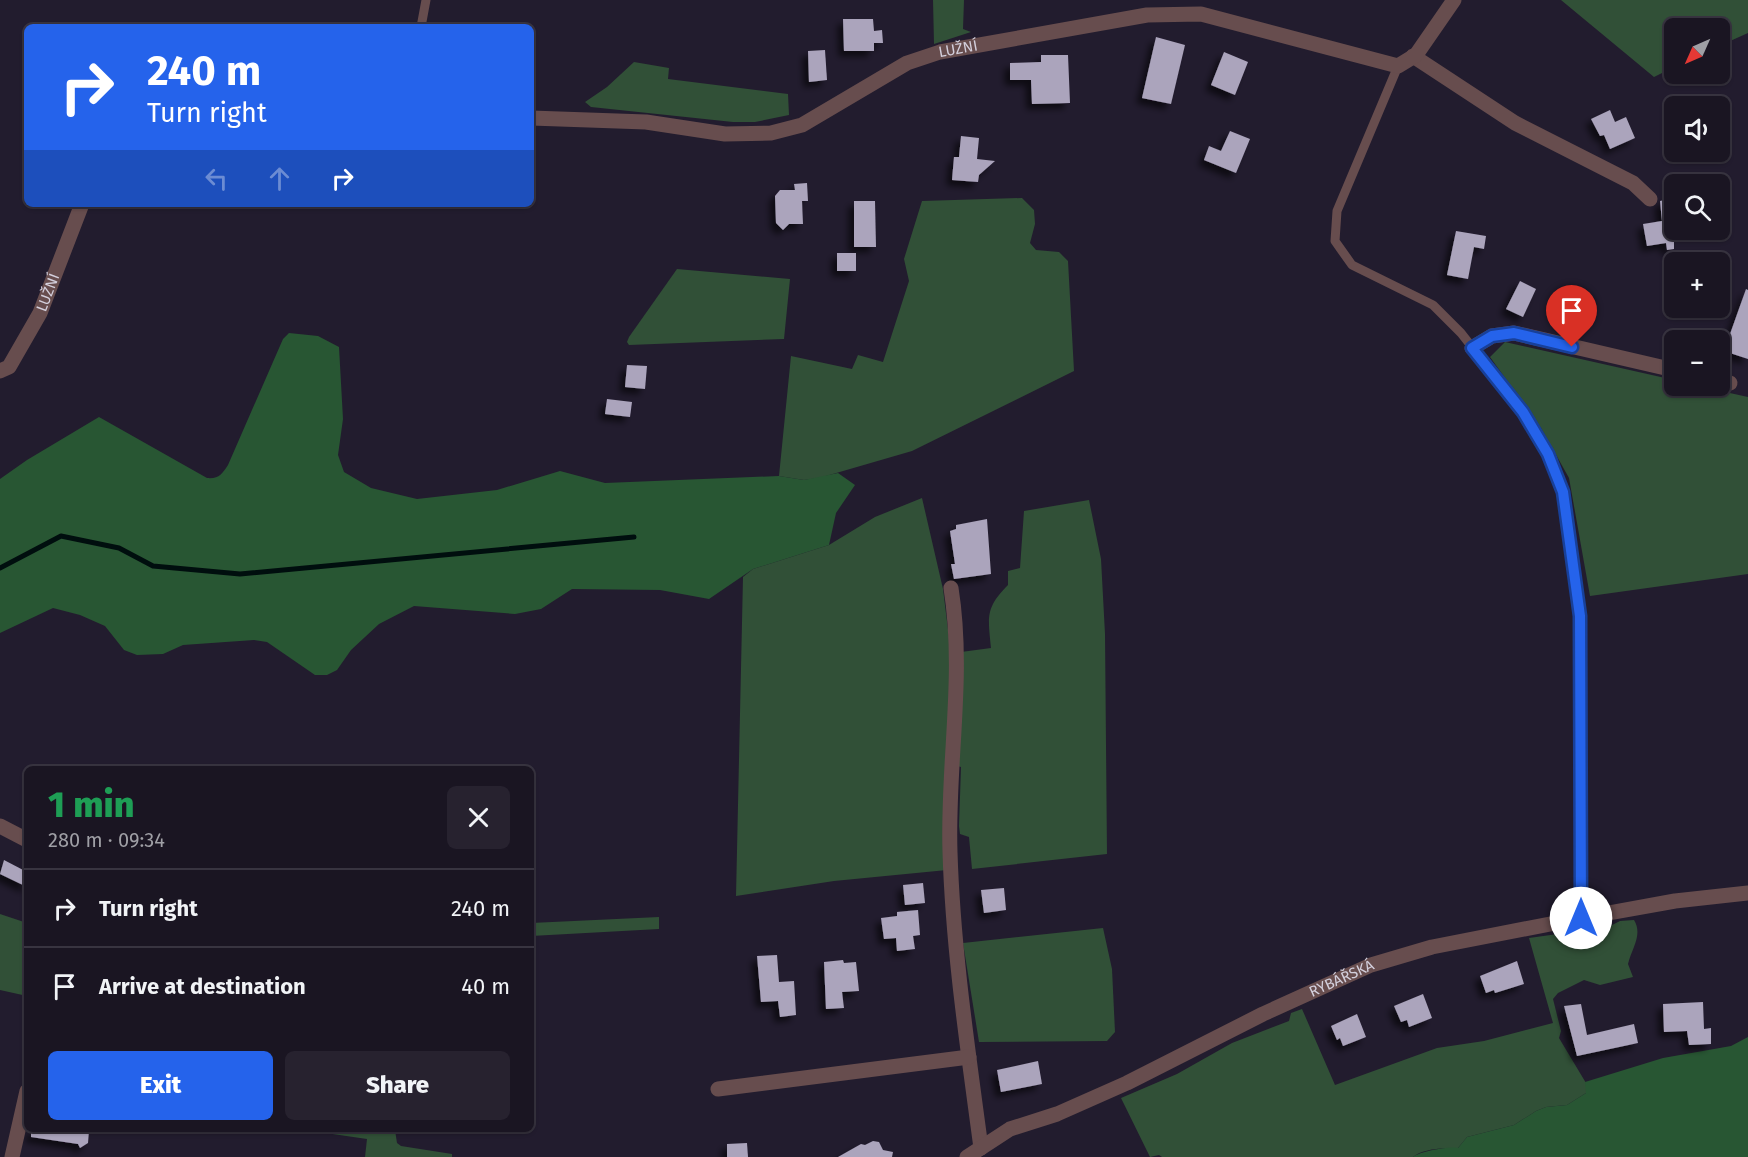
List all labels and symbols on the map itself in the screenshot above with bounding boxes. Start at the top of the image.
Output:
north arrow [1664,18,1730,84]
street label: LUŽNÍ [937,36,979,61]
street label: LUŽNÍ [32,271,63,314]
pin [1546,285,1597,347]
position arrow [1549,886,1613,950]
street label: RYBÁŘSKÁ [1306,956,1377,1001]

